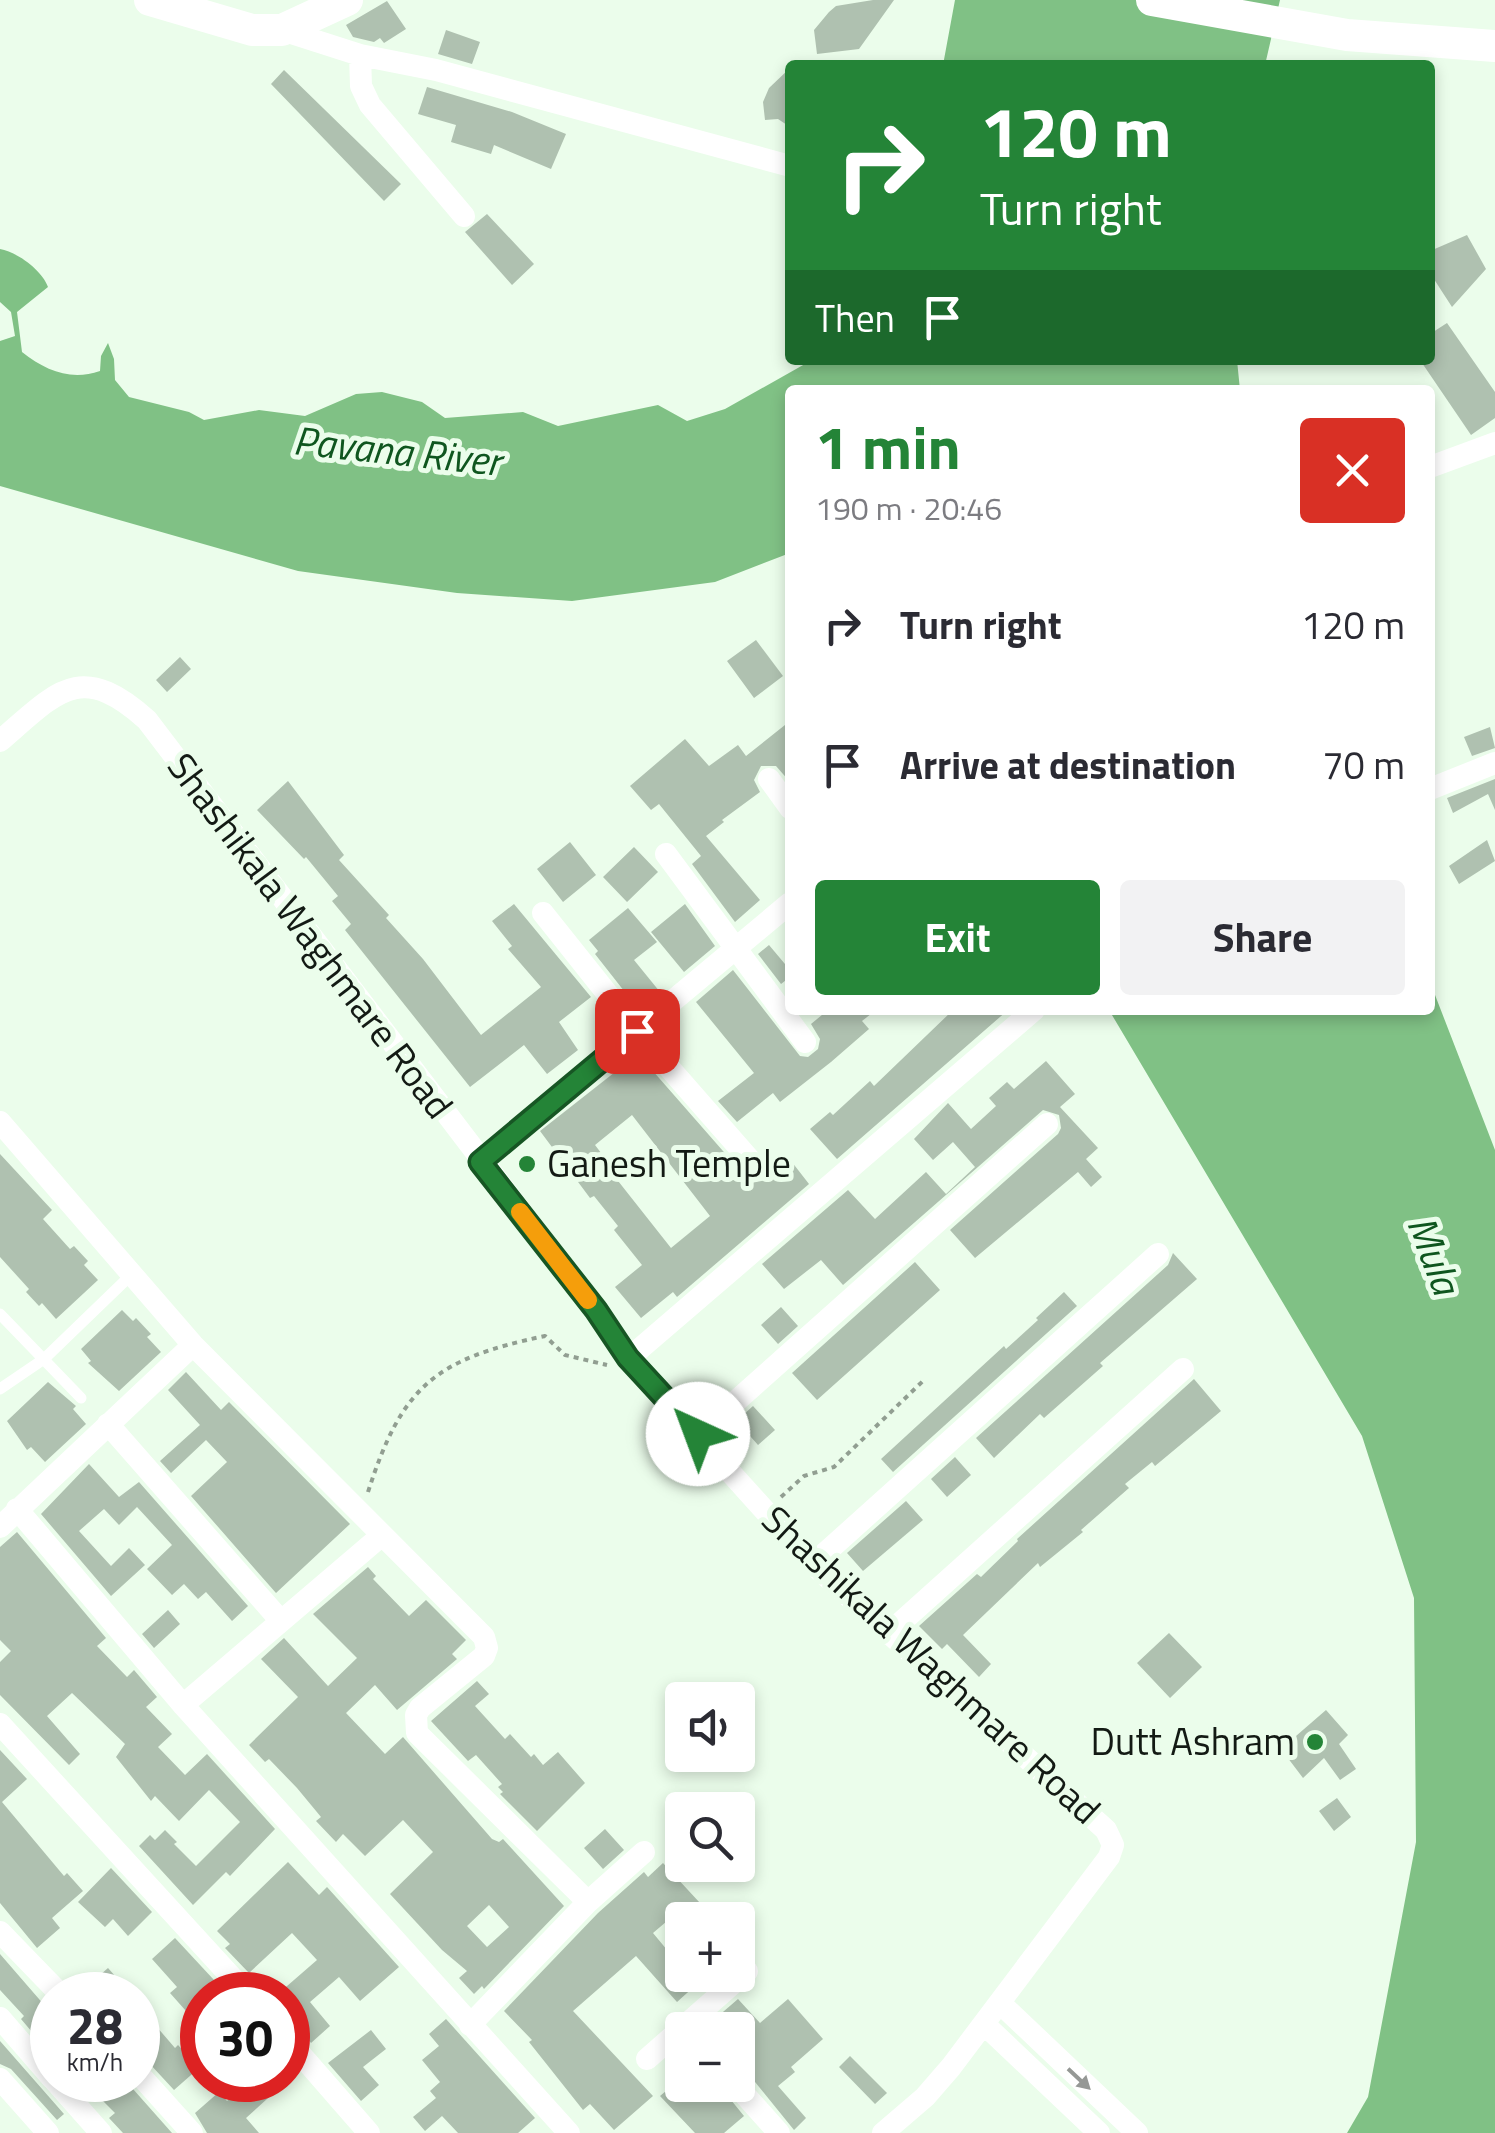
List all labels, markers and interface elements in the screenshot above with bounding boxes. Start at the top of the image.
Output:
text: 120 m [980,78,1172,184]
icon: right [815,100,945,230]
text: Turn right [980,174,1162,242]
text: Then [815,289,895,347]
icon: arrive [915,290,970,345]
text: 1 min [815,401,961,492]
water label: Pavana River [291,409,508,492]
button: close [1300,418,1405,523]
text: 190 m · 20:46 [815,484,1002,532]
text: Turn right [900,596,1062,654]
text: 120 m [1301,596,1405,654]
icon: right [815,598,870,653]
text: Arrive at destination [900,736,1236,794]
text: 70 m [1322,736,1405,794]
icon: arrive [815,738,870,793]
street label: Shashikala Waghmare Road [154,740,468,1131]
button: Exit [815,880,1100,995]
button: Share [1120,880,1405,995]
pin [595,989,680,1074]
icon: arrive [610,1004,665,1059]
place label: Ganesh Temple [547,1134,791,1192]
marker: Ganesh Temple [516,1153,538,1175]
water label: Mula [1392,1207,1478,1305]
position arrow [646,1382,750,1486]
street label: Shashikala Waghmare Road [749,1491,1114,1837]
map controls [665,1682,755,2102]
button: sound [665,1682,755,1772]
place label: Dutt Ashram [1091,1712,1295,1770]
marker: Dutt Ashram [1304,1731,1326,1753]
button: search [665,1792,755,1882]
button: + [665,1902,755,1992]
speed limit sign: 30 [180,1972,310,2102]
text: 28 [67,1987,123,2063]
button: − [665,2012,755,2102]
text: km/h [67,2043,123,2081]
one-way arrow [1067,2067,1091,2090]

